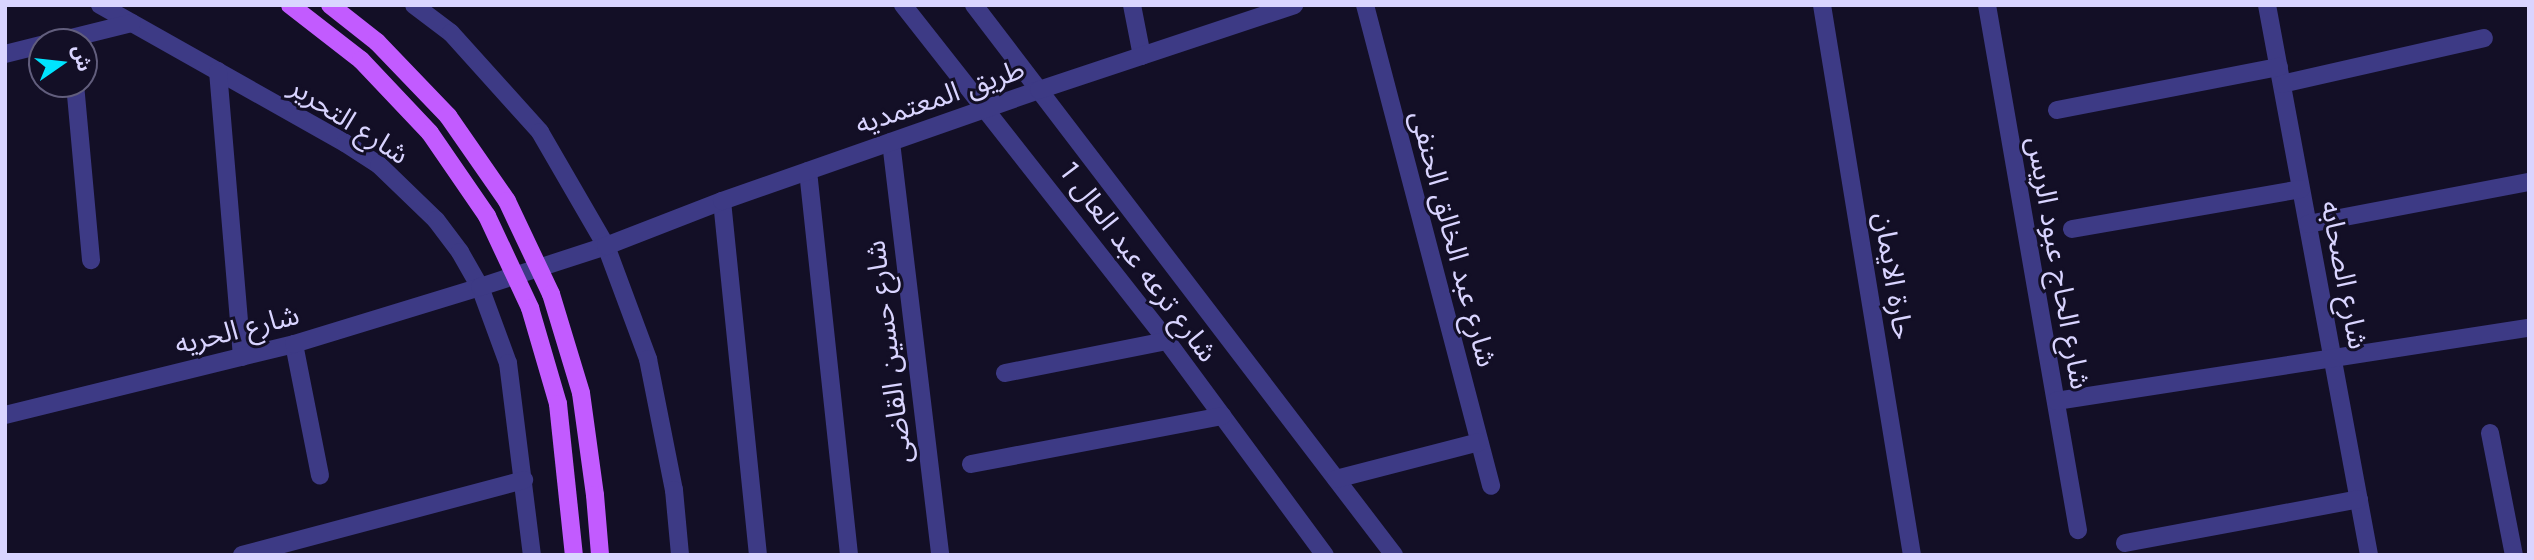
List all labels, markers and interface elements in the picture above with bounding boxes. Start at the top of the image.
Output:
north arrow [28,28,98,98]
text: ش [66,42,98,74]
street label: طريق المعتمديه [851,52,1029,142]
street label: شارع التحرير [283,70,415,172]
street label: شارع عبد الخالق الحنفى [1403,107,1503,371]
street label: شارع الحاج عبود الريس [2019,134,2097,392]
street label: شارع ترعه عبد العال 1 [1052,155,1224,369]
street label: شارع الصحابه [2313,198,2375,352]
street label: حارة الايمان [1866,210,1920,342]
street label: شارع حسين القاضى [859,239,919,465]
street label: شارع الحريه [171,298,303,362]

